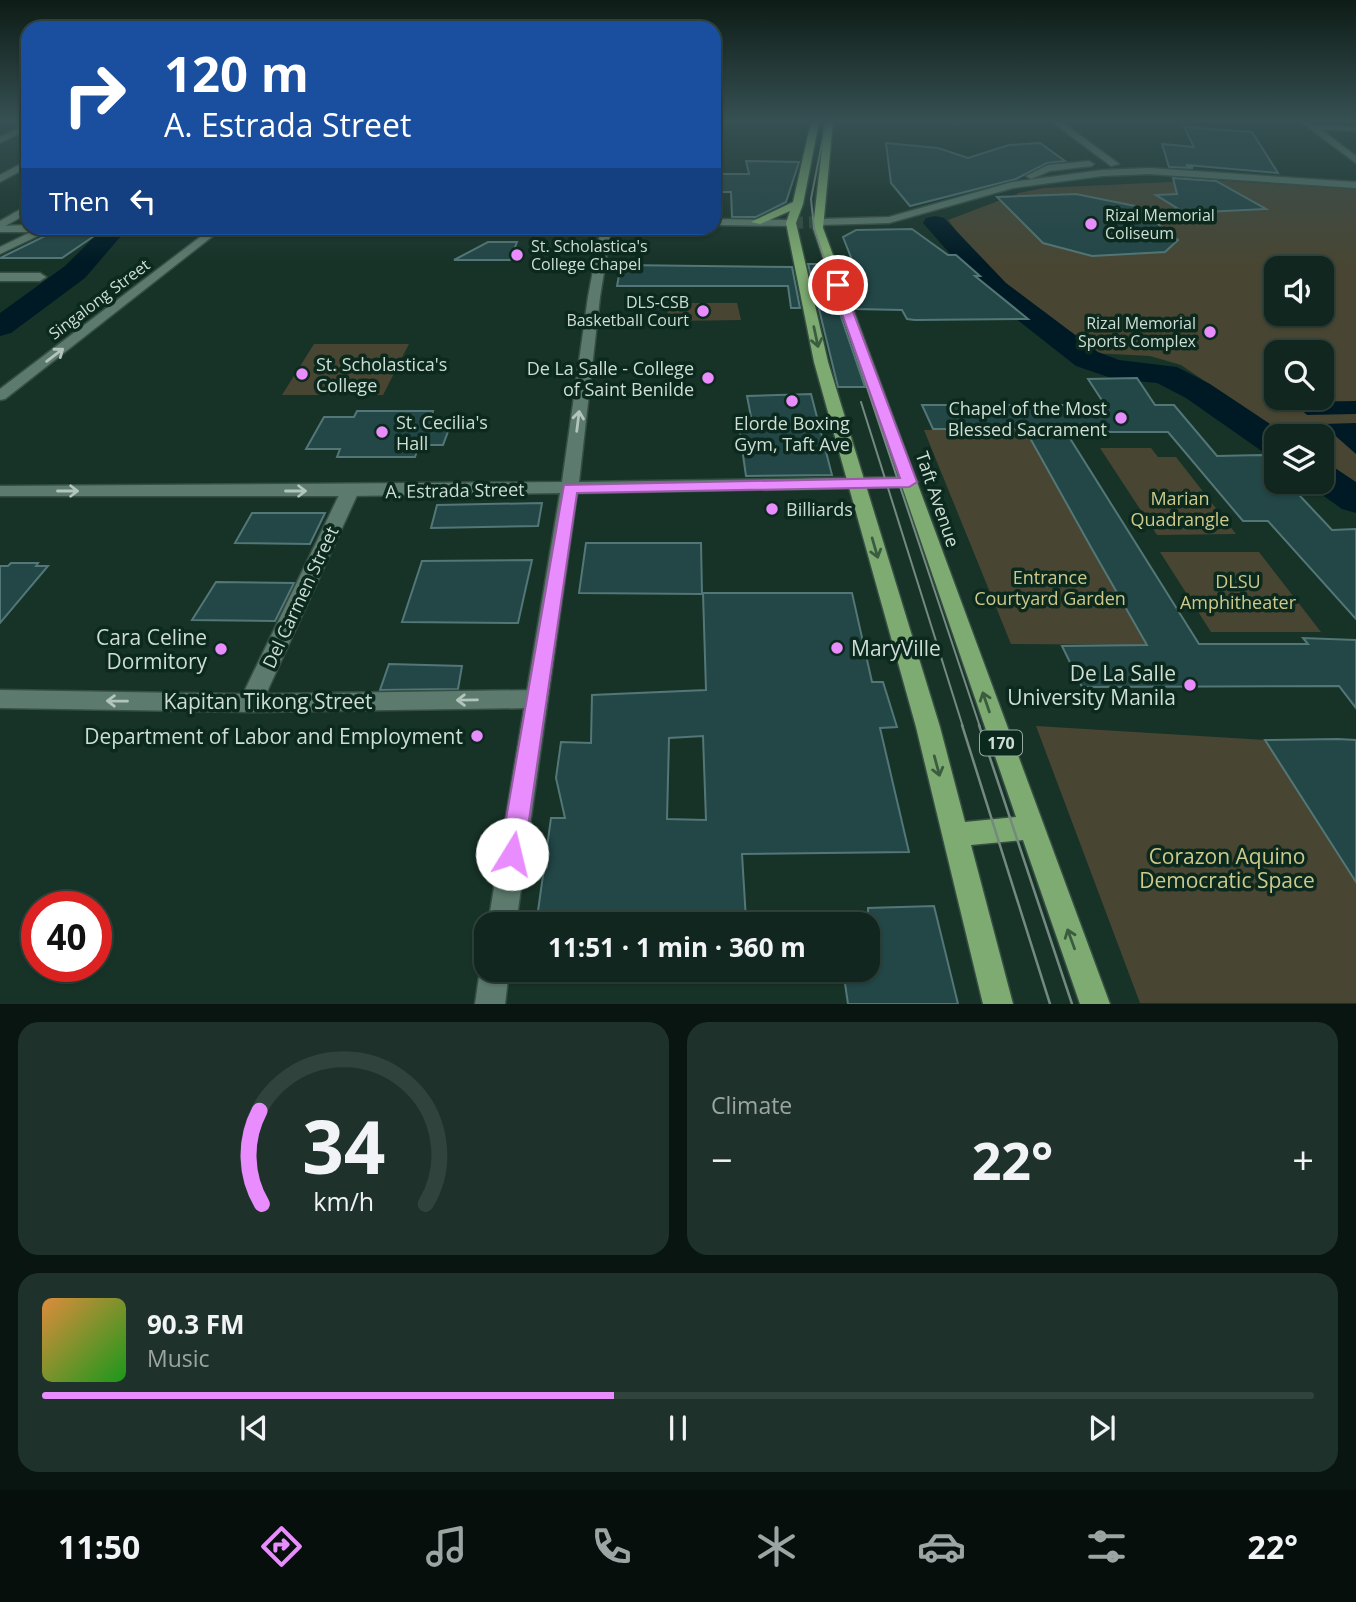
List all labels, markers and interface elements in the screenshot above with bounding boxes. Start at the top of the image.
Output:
text: 120 m [164,40,309,106]
icon: right [49,49,140,140]
text: A. Estrada Street [164,103,411,146]
icon: left [124,182,162,220]
text: Then [49,183,110,219]
place label: Rizal Memorial Coliseum [1105,204,1215,244]
marker: Rizal Memorial Coliseum [1083,216,1099,232]
place label: St. Scholastica's College Chapel [531,235,648,275]
marker: St. Scholastica's College Chapel [509,247,525,263]
street label: Singalong Street [44,254,154,344]
pin [808,255,868,315]
map controls [1264,256,1334,494]
button: sound [1264,256,1334,326]
icon: arrive [819,266,857,304]
place label: DLS-CSB Basketball Court [566,291,689,331]
marker: DLS-CSB Basketball Court [695,303,711,319]
place label: Rizal Memorial Sports Complex [1078,312,1197,352]
marker: Rizal Memorial Sports Complex [1202,324,1218,340]
one-way arrow [810,326,823,348]
button: search [1264,340,1334,410]
one-way arrow [45,347,63,362]
place label: St. Scholastica's College [316,352,447,397]
place label: De La Salle - College of Saint Benilde [527,356,694,401]
marker: St. Scholastica's College [294,366,310,382]
marker: De La Salle - College of Saint Benilde [700,370,716,386]
marker: Elorde Boxing Gym, Taft Ave [784,393,800,409]
place label: Chapel of the Most Blessed Sacrament [948,396,1107,441]
place label: St. Cecilia's Hall [396,410,488,455]
one-way arrow [572,410,585,433]
marker: Chapel of the Most Blessed Sacrament [1113,410,1129,426]
place label: Elorde Boxing Gym, Taft Ave [734,411,850,456]
marker: St. Cecilia's Hall [374,424,390,440]
button: layers [1264,424,1334,494]
street label: Taft Avenue [910,448,966,550]
street label: A. Estrada Street [385,477,525,503]
one-way arrow [56,484,79,498]
one-way arrow [284,484,307,498]
park label: Marian Quadrangle [1131,486,1229,531]
place label: Billiards [786,497,853,521]
marker: Billiards [764,501,780,517]
street label: Del Carmen Street [257,522,343,672]
one-way arrow [870,536,883,558]
park label: Entrance Courtyard Garden [974,565,1126,610]
park label: DLSU Amphitheater [1180,569,1297,614]
place label: Cara Celine Dormitory [96,623,207,675]
place label: MaryVille [851,634,941,662]
marker: MaryVille [829,640,845,656]
marker: Cara Celine Dormitory [213,641,229,657]
place label: De La Salle University Manila [1007,659,1176,711]
marker: De La Salle University Manila [1182,677,1198,693]
street label: Kapitan Tikong Street [163,687,373,715]
one-way arrow [979,692,991,714]
one-way arrow [456,693,479,707]
one-way arrow [106,694,129,707]
place label: Department of Labor and Employment [84,722,463,750]
marker: Department of Labor and Employment [469,728,485,744]
road number: 170 [980,730,1022,756]
one-way arrow [932,755,945,777]
position arrow [475,817,549,891]
park label: Corazon Aquino Democratic Space [1139,842,1315,894]
speed limit sign: 40 [21,891,112,982]
text: 11:51 · 1 min · 360 m [548,929,806,965]
one-way arrow [1064,929,1077,951]
text: Climate [711,1089,792,1121]
text: 34 [302,1097,385,1196]
text: 22° [972,1124,1053,1195]
text: − [711,1133,733,1185]
text: + [1292,1133,1314,1185]
text: km/h [313,1184,374,1218]
text: 90.3 FM [147,1306,245,1342]
text: Music [147,1342,210,1374]
icon: previous [235,1409,273,1447]
icon: pause [659,1409,697,1447]
icon: next [1083,1409,1121,1447]
icon: directions [257,1522,306,1571]
icon: music [422,1522,471,1571]
icon: phone [587,1522,636,1571]
icon: climate [752,1522,801,1571]
icon: car [917,1522,966,1571]
icon: filters [1082,1522,1131,1571]
text: 11:50 [58,1525,140,1568]
text: 22° [1248,1525,1298,1568]

